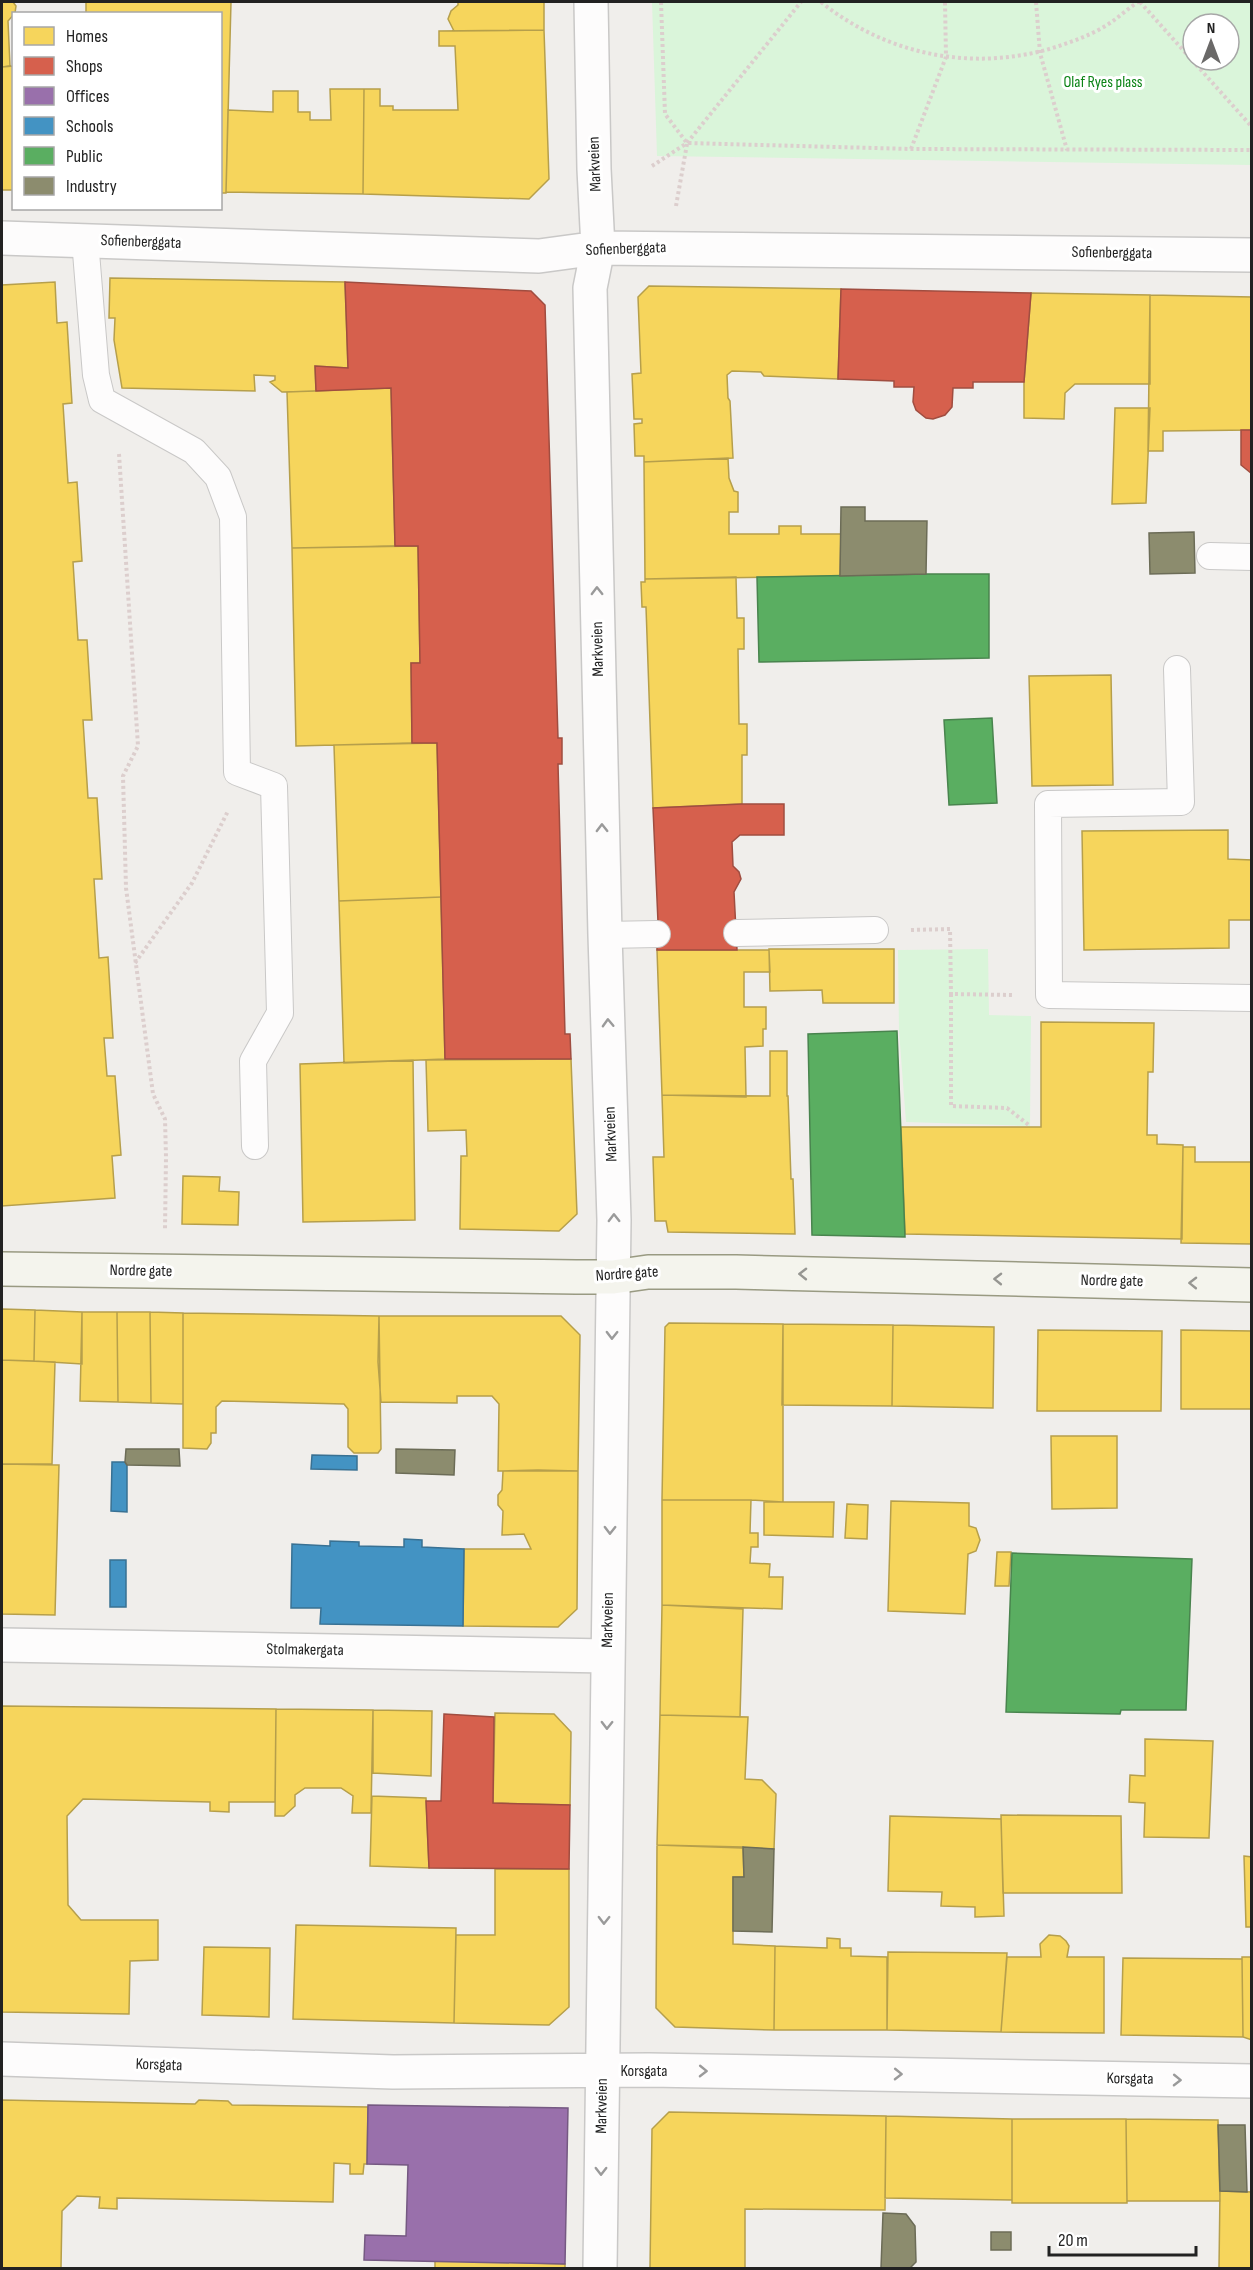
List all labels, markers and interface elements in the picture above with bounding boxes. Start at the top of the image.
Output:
legend [12,12,222,210]
north arrow [1181,12,1241,72]
text: N [1207,19,1215,38]
text: Homes [66,26,108,47]
text: Shops [66,56,103,77]
park label: Olaf Ryes plass [1063,73,1143,92]
text: Offices [66,86,109,107]
text: Schools [66,116,113,137]
street label: Markveien [585,136,605,192]
text: Public [66,146,103,167]
text: Industry [66,176,117,197]
street label: Sofienberggata [100,231,182,253]
street label: Sofienberggata [585,238,667,260]
street label: Sofienberggata [1072,243,1152,263]
one-way arrow [591,587,603,596]
street label: Markveien [588,621,608,677]
one-way arrow [596,824,608,833]
one-way arrow [601,1019,614,1028]
street label: Markveien [601,1106,621,1162]
one-way arrow [608,1214,620,1223]
street label: Nordre gate [110,1261,172,1281]
street label: Nordre gate [595,1262,659,1286]
one-way arrow [799,1268,808,1280]
street label: Nordre gate [1081,1271,1143,1291]
one-way arrow [994,1272,1003,1285]
one-way arrow [1189,1277,1198,1290]
one-way arrow [606,1331,618,1340]
one-way arrow [603,1525,616,1534]
street label: Markveien [598,1592,618,1648]
street label: Stolmakergata [266,1640,344,1660]
one-way arrow [601,1720,613,1729]
one-way arrow [598,1915,610,1924]
street label: Korsgata [135,2055,183,2075]
street label: Korsgata [621,2062,667,2081]
one-way arrow [698,2065,707,2077]
one-way arrow [893,2068,902,2081]
street label: Korsgata [1106,2069,1154,2089]
one-way arrow [1172,2073,1181,2086]
street label: Markveien [592,2078,612,2134]
one-way arrow [595,2167,607,2176]
scale bar [1049,2219,1196,2257]
text: 20 m [1058,2230,1088,2251]

